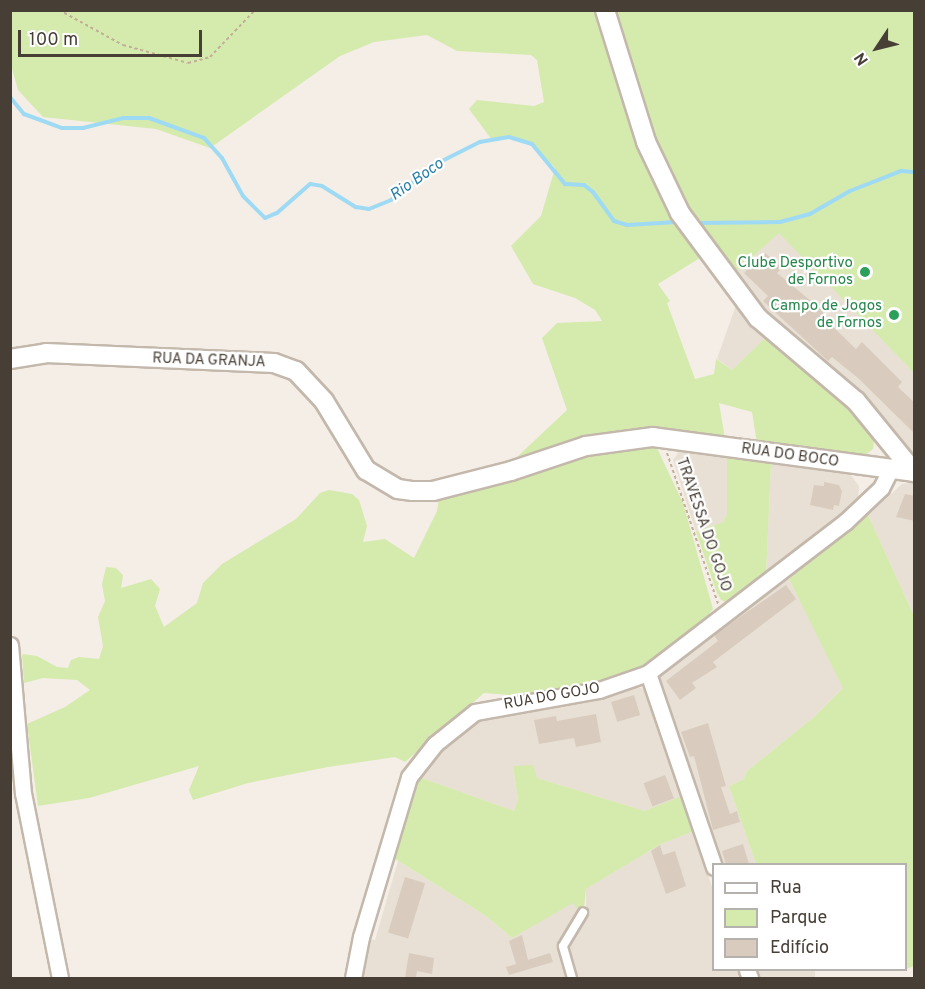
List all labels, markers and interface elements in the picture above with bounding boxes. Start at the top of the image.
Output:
scale bar [21,18,206,56]
north arrow [847,18,907,78]
text: 100 m [29,29,78,52]
text: N [851,48,874,69]
water label: Rio Boco [386,155,448,205]
place label: Clube Desportivo de Fornos [737,254,853,289]
marker: Clube Desportivo de Fornos [858,265,872,279]
place label: Campo de Jogos de Fornos [770,297,882,332]
marker: Campo de Jogos de Fornos [887,308,901,322]
street label: RUA DA GRANJA [151,350,267,372]
street label: RUA DO BOCO [740,440,840,472]
street label: TRAVESSA DO GOJO [671,455,735,595]
street label: RUA DO GOJO [502,680,602,714]
legend [712,863,907,971]
text: Rua [770,877,801,900]
text: Parque [770,907,827,930]
text: Edifício [770,937,829,960]

